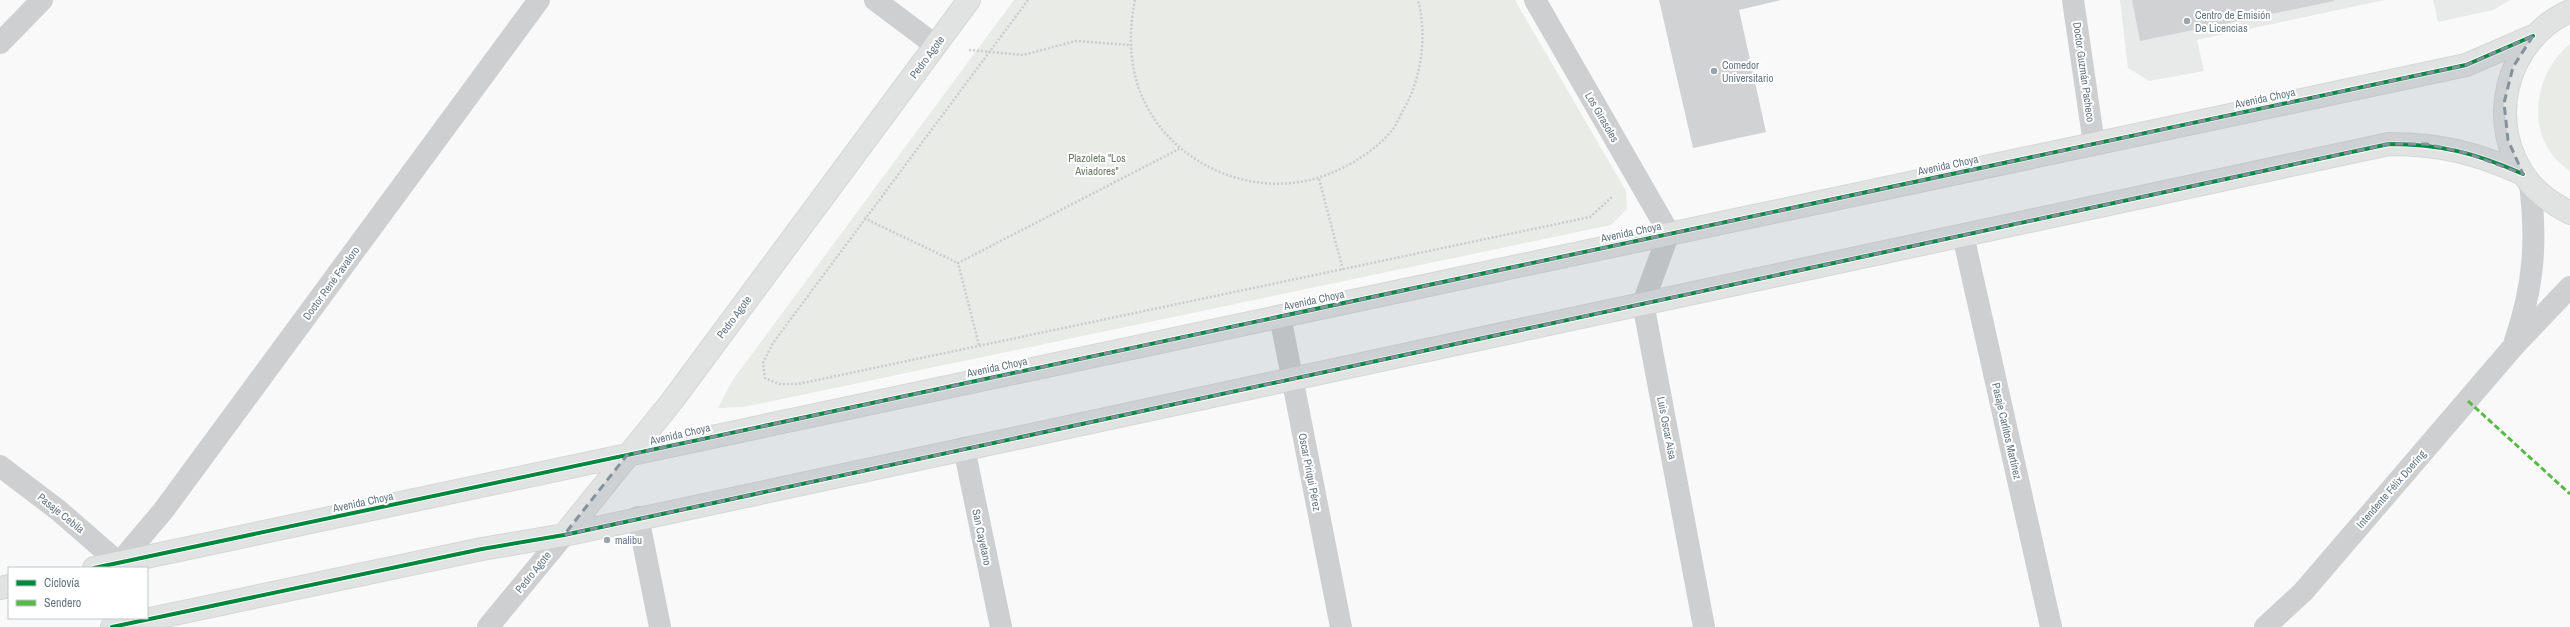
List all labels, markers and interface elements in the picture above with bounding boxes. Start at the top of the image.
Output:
place label: Centro de Emisión De Licencias [2195,8,2270,35]
marker: Centro de Emisión De Licencias [2182,16,2192,26]
street label: Doctor Guzmán Pacheco [2070,21,2098,123]
street label: Pedro Agote [906,33,948,81]
place label: Comedor Universitario [1722,58,1774,85]
marker: Comedor Universitario [1709,66,1719,76]
street label: Avenida Choya [2232,85,2297,111]
street label: Los Girasoles [1582,89,1622,145]
park label: Plazoleta "Los Aviadores" [1068,151,1126,178]
street label: Avenida Choya [1915,152,1980,178]
street label: Avenida Choya [1598,219,1663,245]
street label: Doctor René Favaloro [300,243,362,323]
street label: Avenida Choya [1281,287,1346,313]
street label: Pedro Agote [713,293,755,341]
street label: Avenida Choya [964,354,1029,380]
street label: Pasaje Carlitos Martínez [1989,381,2025,481]
street label: Luis Oscar Aisa [1654,395,1680,461]
street label: Avenida Choya [647,420,712,448]
street label: Oscar Piriqui Pérez [1296,432,1325,513]
street label: Intendente Félix Doering [2353,447,2429,531]
street label: Avenida Choya [330,489,395,515]
street label: Pasaje Cebila [35,490,87,536]
street label: San Cayetano [969,508,995,566]
place label: malibu [615,533,642,547]
marker: malibu [602,535,612,545]
street label: Pedro Agote [512,548,554,596]
legend [8,567,148,619]
text: Ciclovía [44,575,80,591]
text: Sendero [44,595,81,611]

